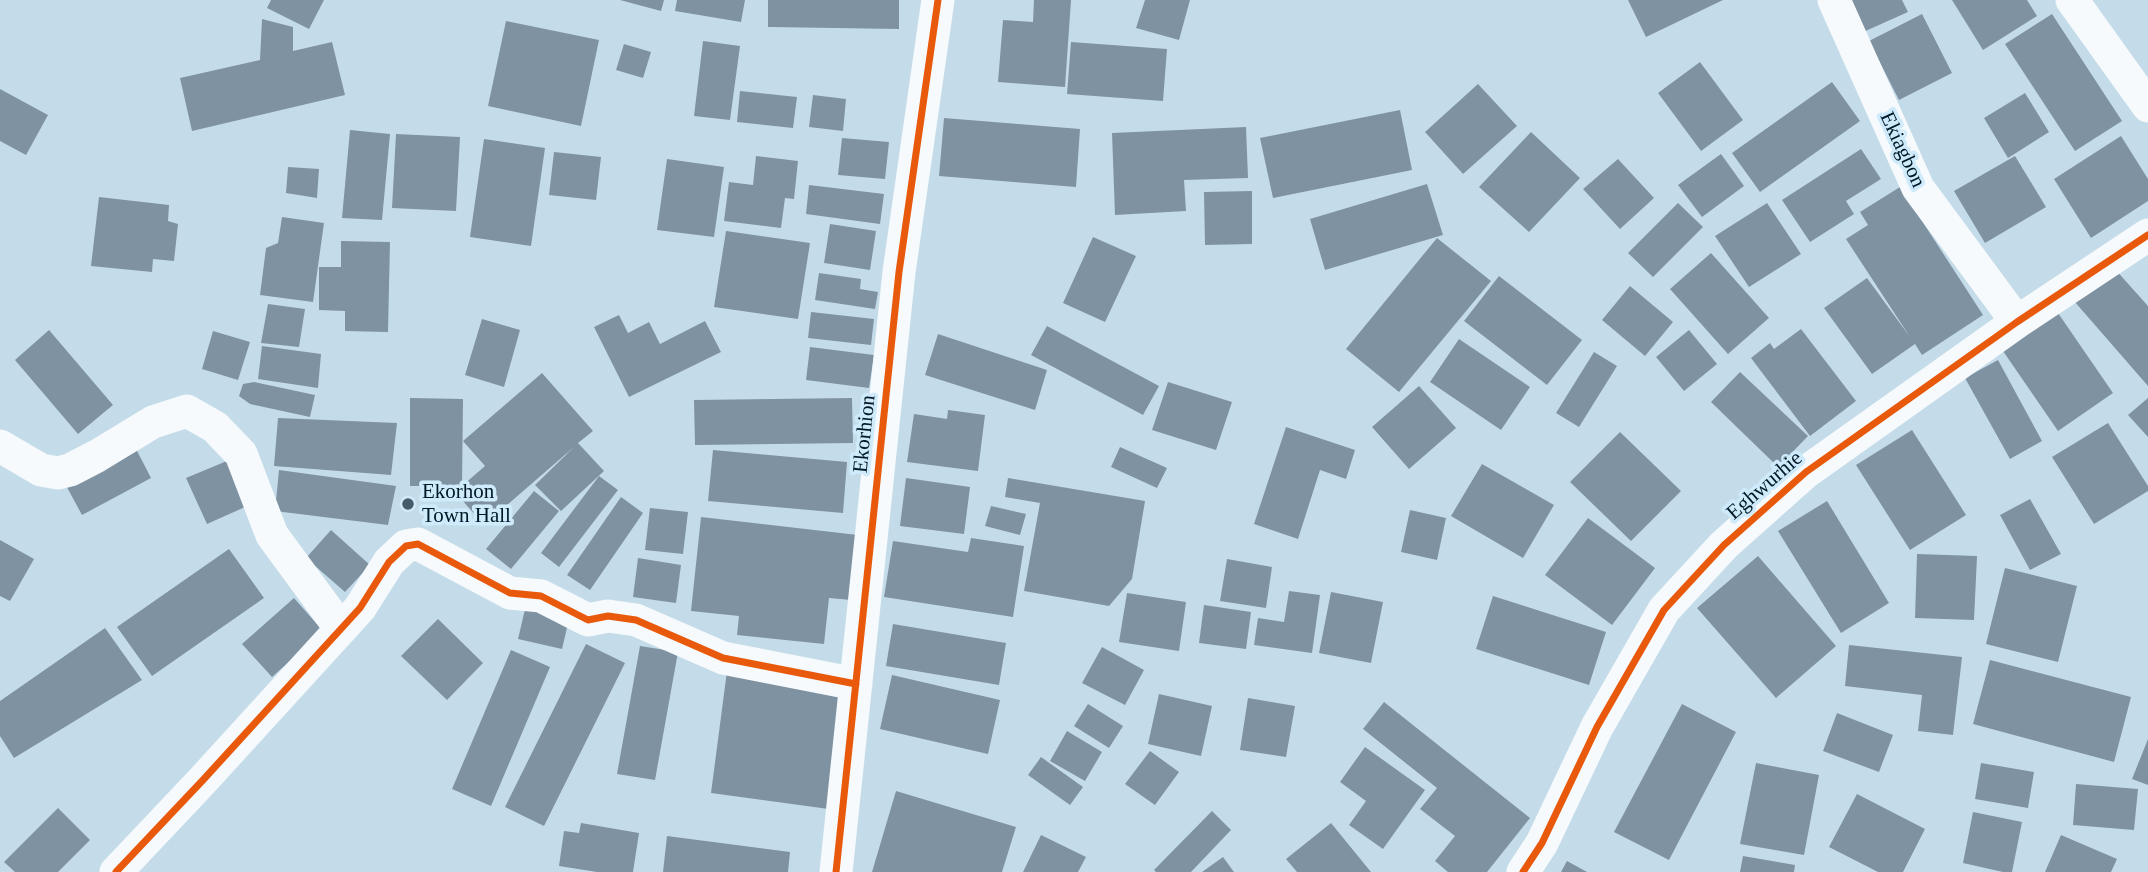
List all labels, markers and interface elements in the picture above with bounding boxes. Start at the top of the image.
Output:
street label: Ekiagbon [1874,108,1930,192]
street label: Ekorhion [848,394,882,474]
street label: Eghwurhie [1722,446,1808,526]
place label: Ekorhon Town Hall [422,479,511,529]
marker: Ekorhon Town Hall [400,496,416,512]

